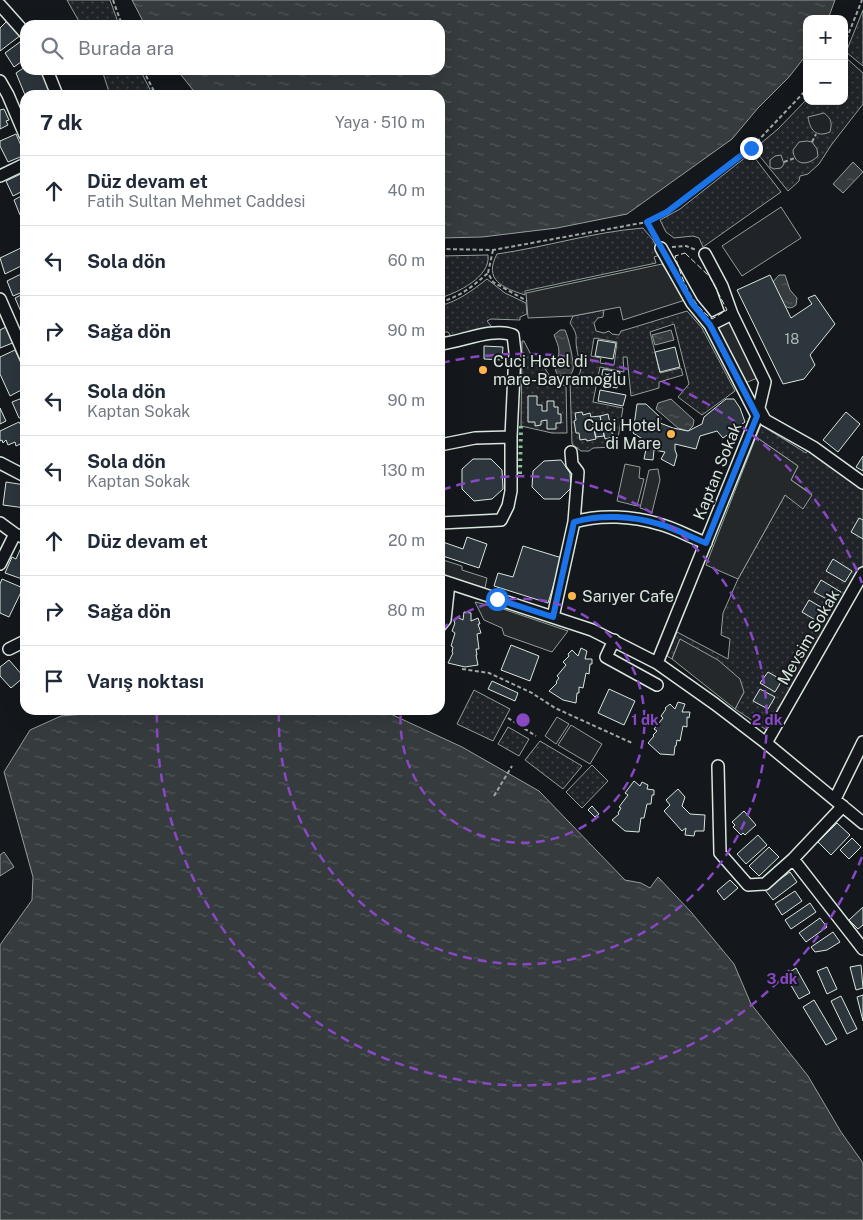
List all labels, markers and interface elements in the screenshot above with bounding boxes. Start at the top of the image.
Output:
map controls [803,15,848,105]
button: + [803,15,848,60]
search box [20,20,445,75]
icon: search [38,34,66,62]
text: Burada ara [78,37,174,59]
button: − [803,60,848,105]
text: 7 dk [40,110,83,135]
text: Yaya · 510 m [335,113,425,132]
route end [740,137,763,160]
text: Düz devam et [87,170,208,192]
icon: ahead [40,177,68,205]
text: 40 m [387,181,425,200]
text: Fatih Sultan Mehmet Caddesi [87,192,305,211]
icon: left [40,247,68,275]
text: Sola dön [87,250,166,272]
text: 60 m [388,251,425,270]
icon: right [40,317,68,345]
text: Sağa dön [87,320,171,342]
text: 90 m [388,321,425,340]
house number: 18 [785,331,799,347]
place label: Cuci Hotel di mare-Bayramoğlu [493,352,626,389]
marker: Cuci Hotel di mare-Bayramoğlu [477,364,489,376]
text: Sola dön [87,380,166,402]
icon: left [40,387,68,415]
text: 90 m [388,391,425,410]
text: Kaptan Sokak [87,402,190,421]
place label: Cuci Hotel di Mare [584,416,661,453]
street label: Kaptan Sokak [689,420,746,523]
marker: Cuci Hotel di Mare [665,428,677,440]
text: Sola dön [87,450,166,472]
icon: left [40,457,68,485]
text: 130 m [381,461,425,480]
text: Kaptan Sokak [87,472,190,491]
icon: ahead [40,527,68,555]
text: Düz devam et [87,530,208,552]
text: 20 m [388,531,425,550]
street label: Mevsim Sokak [773,586,843,688]
place label: Sarıyer Cafe [582,587,674,606]
route start [486,588,509,611]
marker: Sarıyer Cafe [566,590,578,602]
icon: right [40,597,68,625]
text: Sağa dön [87,600,171,622]
text: 80 m [387,601,425,620]
icon: arrive [40,667,68,695]
text: Varış noktası [87,670,204,692]
centre of rings [514,711,532,729]
text: 1 dk [631,711,659,728]
text: 2 dk [752,711,783,728]
text: 3 dk [766,970,798,987]

